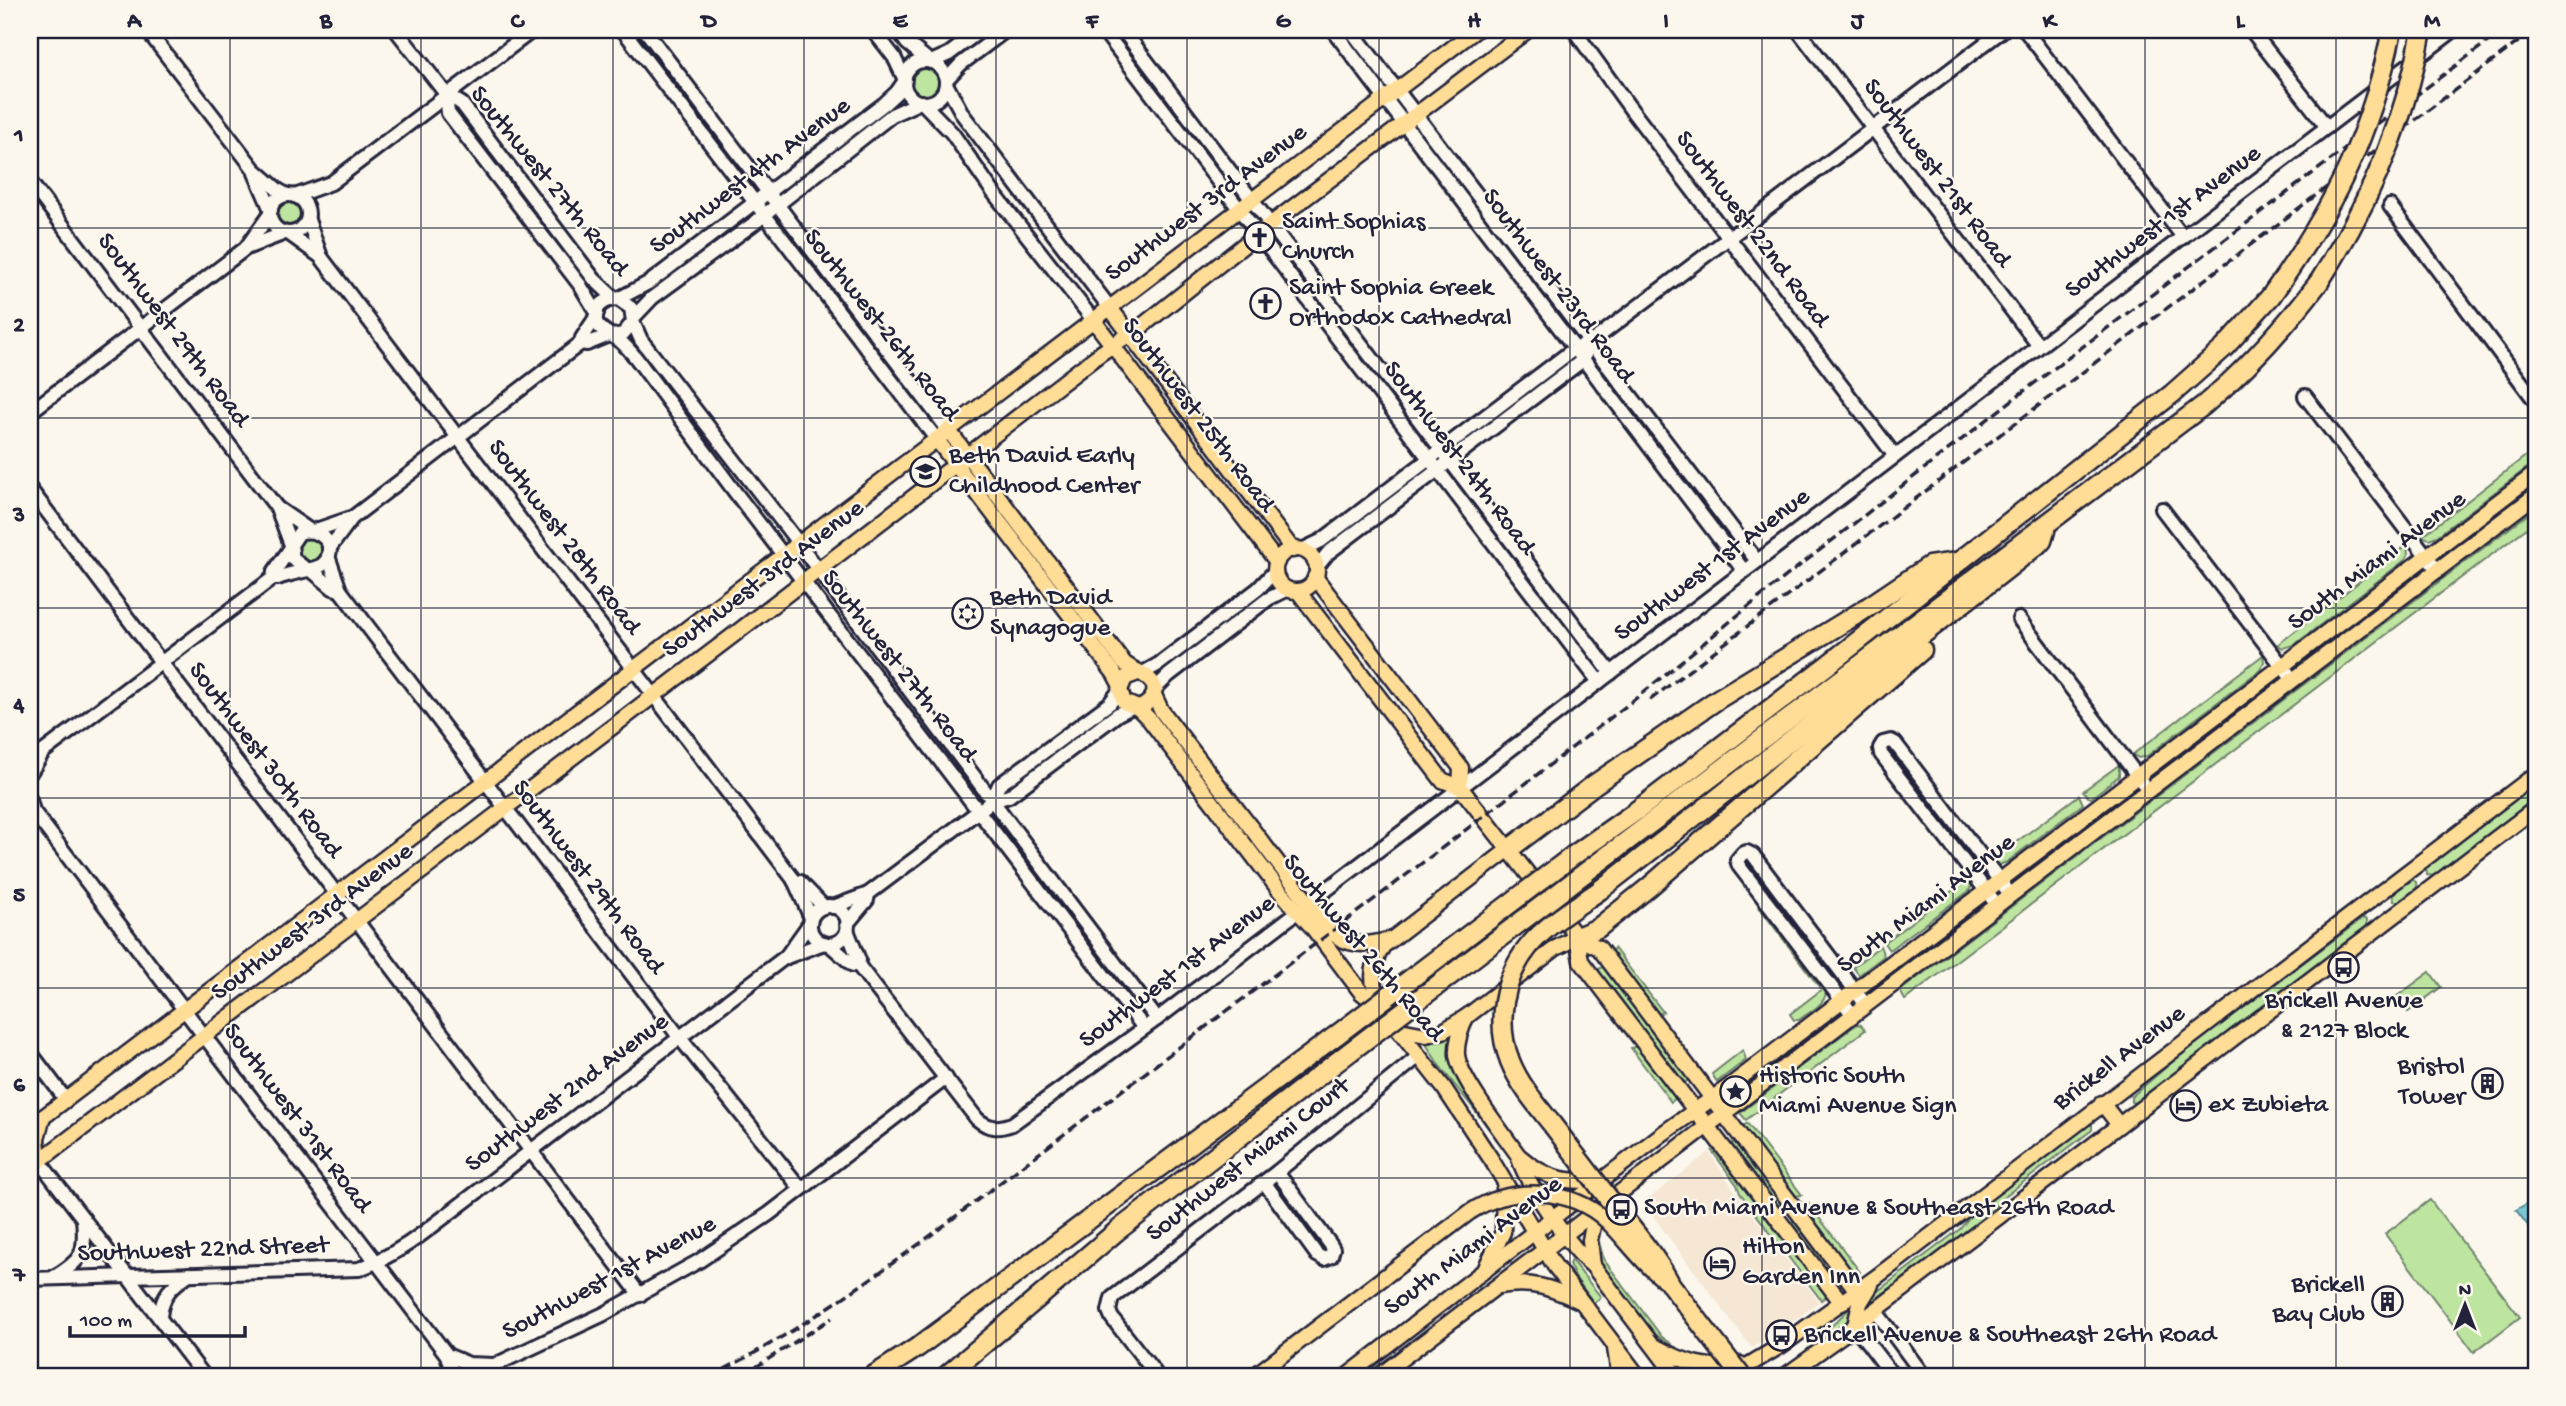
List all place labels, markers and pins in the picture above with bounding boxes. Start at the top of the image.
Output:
place label: Saint Sophias Church [1282,208,1427,269]
church icon: Saint Sophias Church [1242,221,1276,255]
place label: Saint Sophia Greek Orthodox Cathedral [1289,274,1512,335]
church icon: Saint Sophia Greek Orthodox Cathedral [1249,287,1283,321]
place label: Beth David Early Childhood Center [948,442,1142,503]
school or university icon: Beth David Early Childhood Center [909,455,943,489]
place label: Beth David Synagogue [989,584,1113,645]
synagogue icon: Beth David Synagogue [950,597,984,631]
bus stop icon: Brickell Avenue & 2127 Block [2327,950,2361,984]
place label: Brickell Avenue & 2127 Block [2264,987,2423,1048]
place label: Bristol Tower [2396,1053,2468,1114]
place label: Historic South Miami Avenue Sign [1759,1062,1957,1123]
building icon: Bristol Tower [2471,1066,2505,1100]
place icon: Historic South Miami Avenue Sign [1719,1075,1753,1109]
hotel icon: ex Zubieta [2168,1089,2202,1123]
place label: ex Zubieta [2208,1091,2330,1122]
bus stop icon: South Miami Avenue & Southeast 26th Road [1604,1192,1638,1226]
place label: South Miami Avenue & Southeast 26th Road [1644,1194,2115,1225]
place label: Hilton Garden Inn [1742,1233,1861,1294]
hotel icon: Hilton Garden Inn [1702,1246,1736,1280]
place label: Brickell Bay Club [2272,1271,2365,1332]
building icon: Brickell Bay Club [2371,1284,2405,1318]
bus stop icon: Brickell Avenue & Southeast 26th Road [1764,1319,1798,1353]
place label: Brickell Avenue & Southeast 26th Road [1803,1321,2218,1352]

